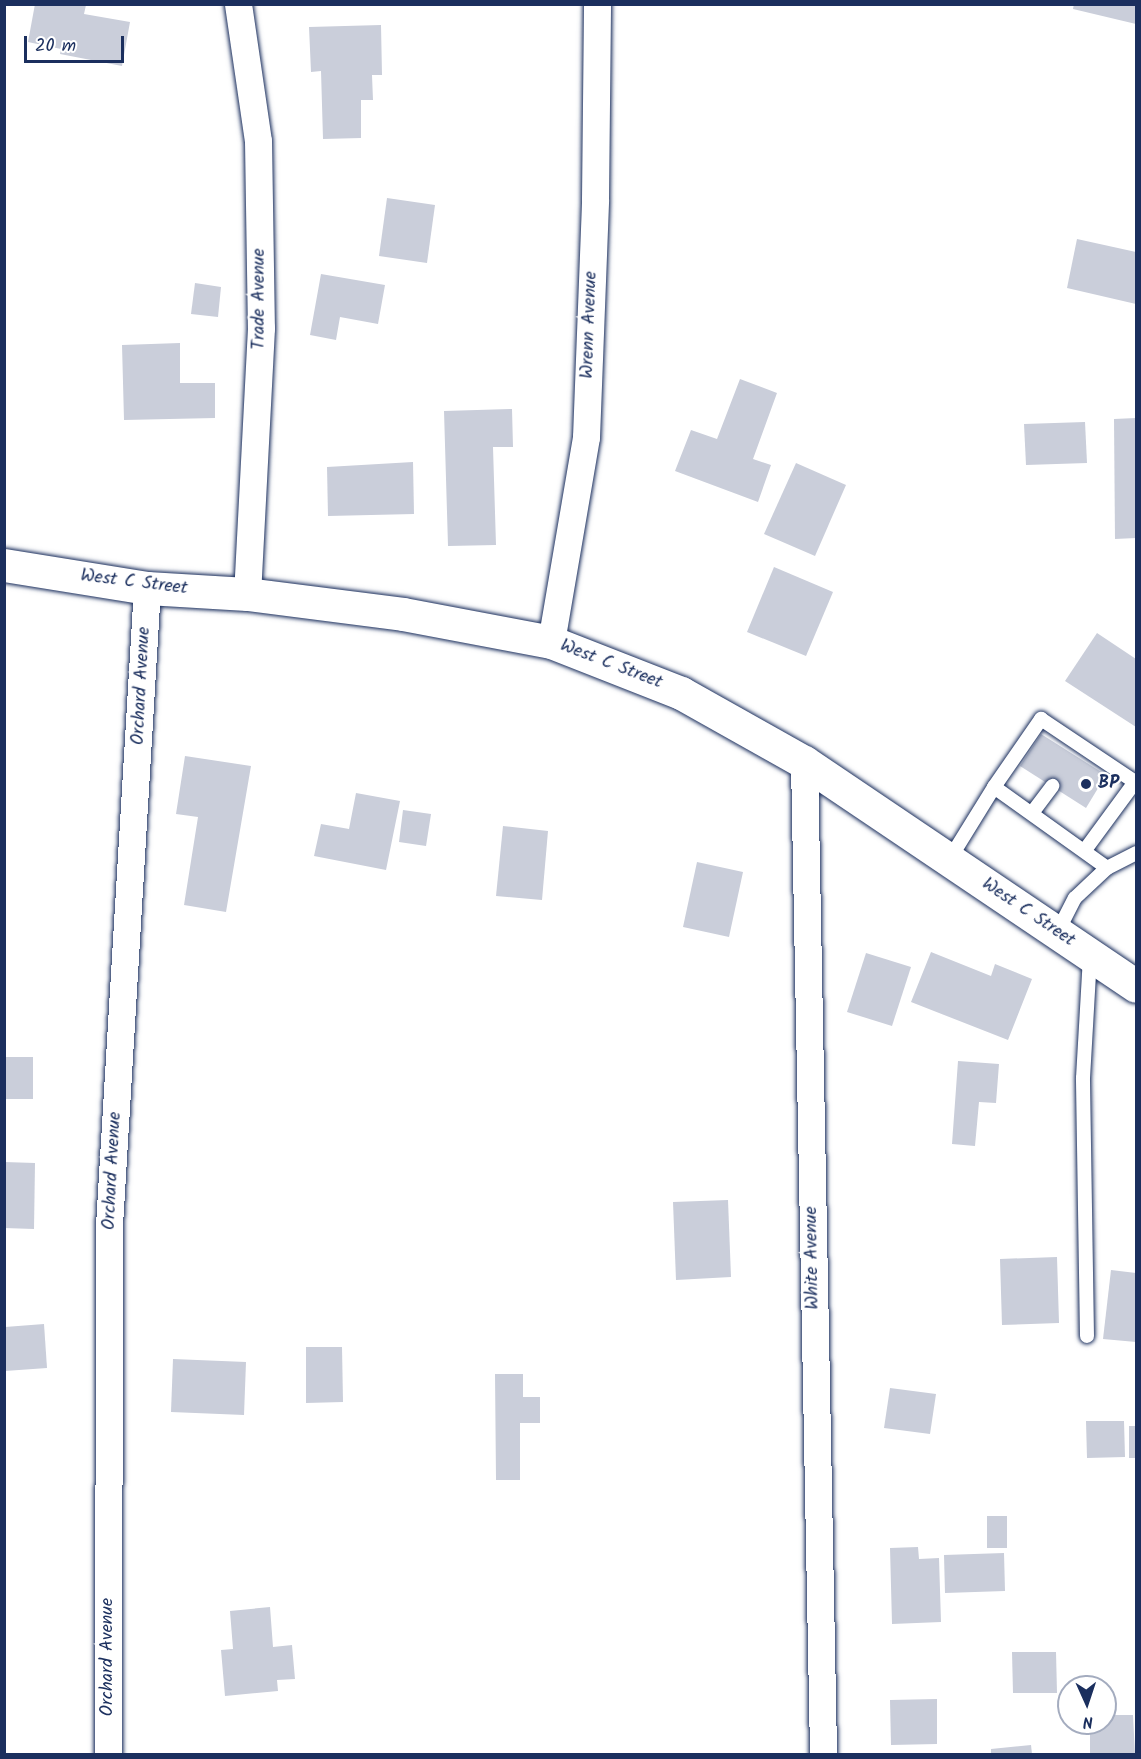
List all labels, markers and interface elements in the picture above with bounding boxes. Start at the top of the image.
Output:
scale bar [27,24,128,62]
text: 20 m [35,32,76,61]
street label: Trade Avenue [249,248,271,350]
street label: Wrenn Avenue [577,271,603,379]
street label: West C Street [79,566,189,600]
street label: Orchard Avenue [128,626,156,746]
street label: West C Street [557,636,665,694]
place label: BP [1098,773,1119,795]
marker: BP [1079,777,1093,791]
street label: West C Street [977,874,1079,952]
street label: Orchard Avenue [99,1111,127,1231]
street label: White Avenue [801,1206,825,1310]
street label: Orchard Avenue [97,1598,119,1716]
north arrow [1057,1675,1117,1735]
text: N [1082,1709,1094,1734]

